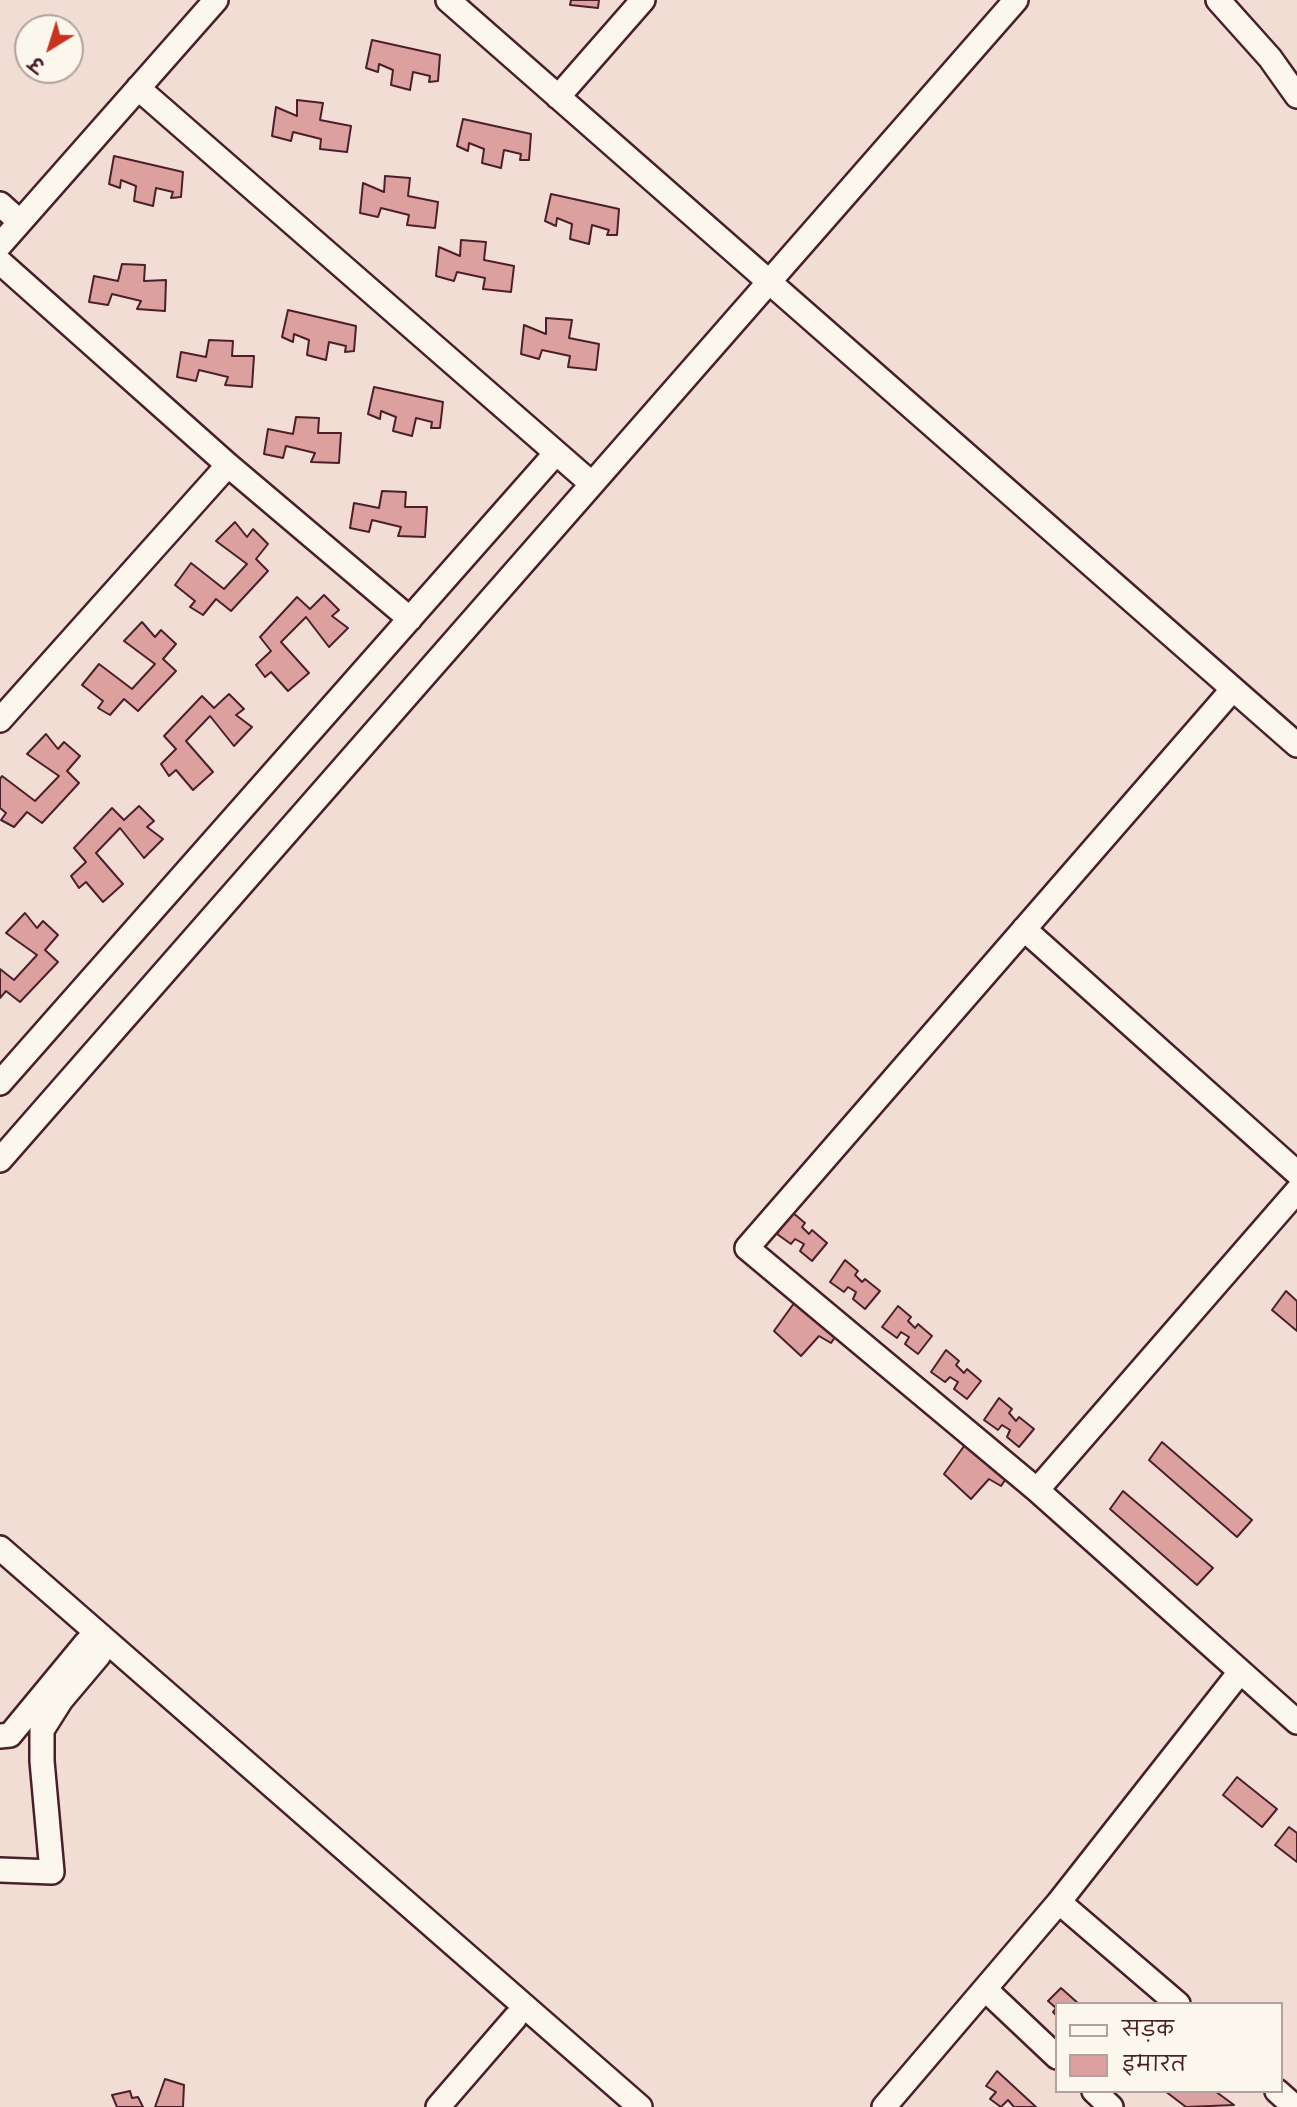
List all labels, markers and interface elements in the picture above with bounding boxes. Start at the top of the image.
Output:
north arrow [14,14,84,84]
text: उ [24,51,50,78]
legend [1056,2002,1283,2093]
text: सड़क [1122,2015,1174,2043]
text: इमारत [1122,2050,1186,2078]

